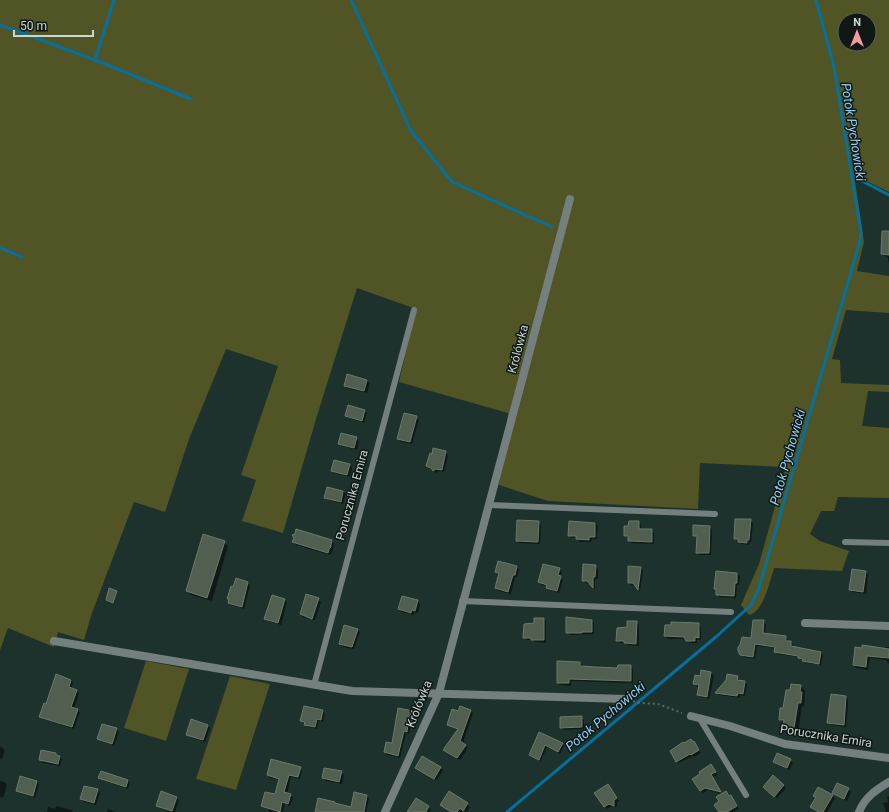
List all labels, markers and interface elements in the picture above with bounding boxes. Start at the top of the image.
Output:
scale bar [14,12,93,38]
north arrow [837,12,877,52]
text: N [853,16,861,29]
text: 50 m [20,19,47,33]
water label: Potok Pychowicki [838,82,869,183]
street label: Królówka [505,323,531,375]
water label: Potok Pychowicki [767,407,809,507]
street label: Porucznika Emira [333,448,371,542]
street label: Królówka [403,678,435,730]
water label: Potok Pychowicki [563,678,649,754]
street label: Porucznika Emira [779,722,873,750]

